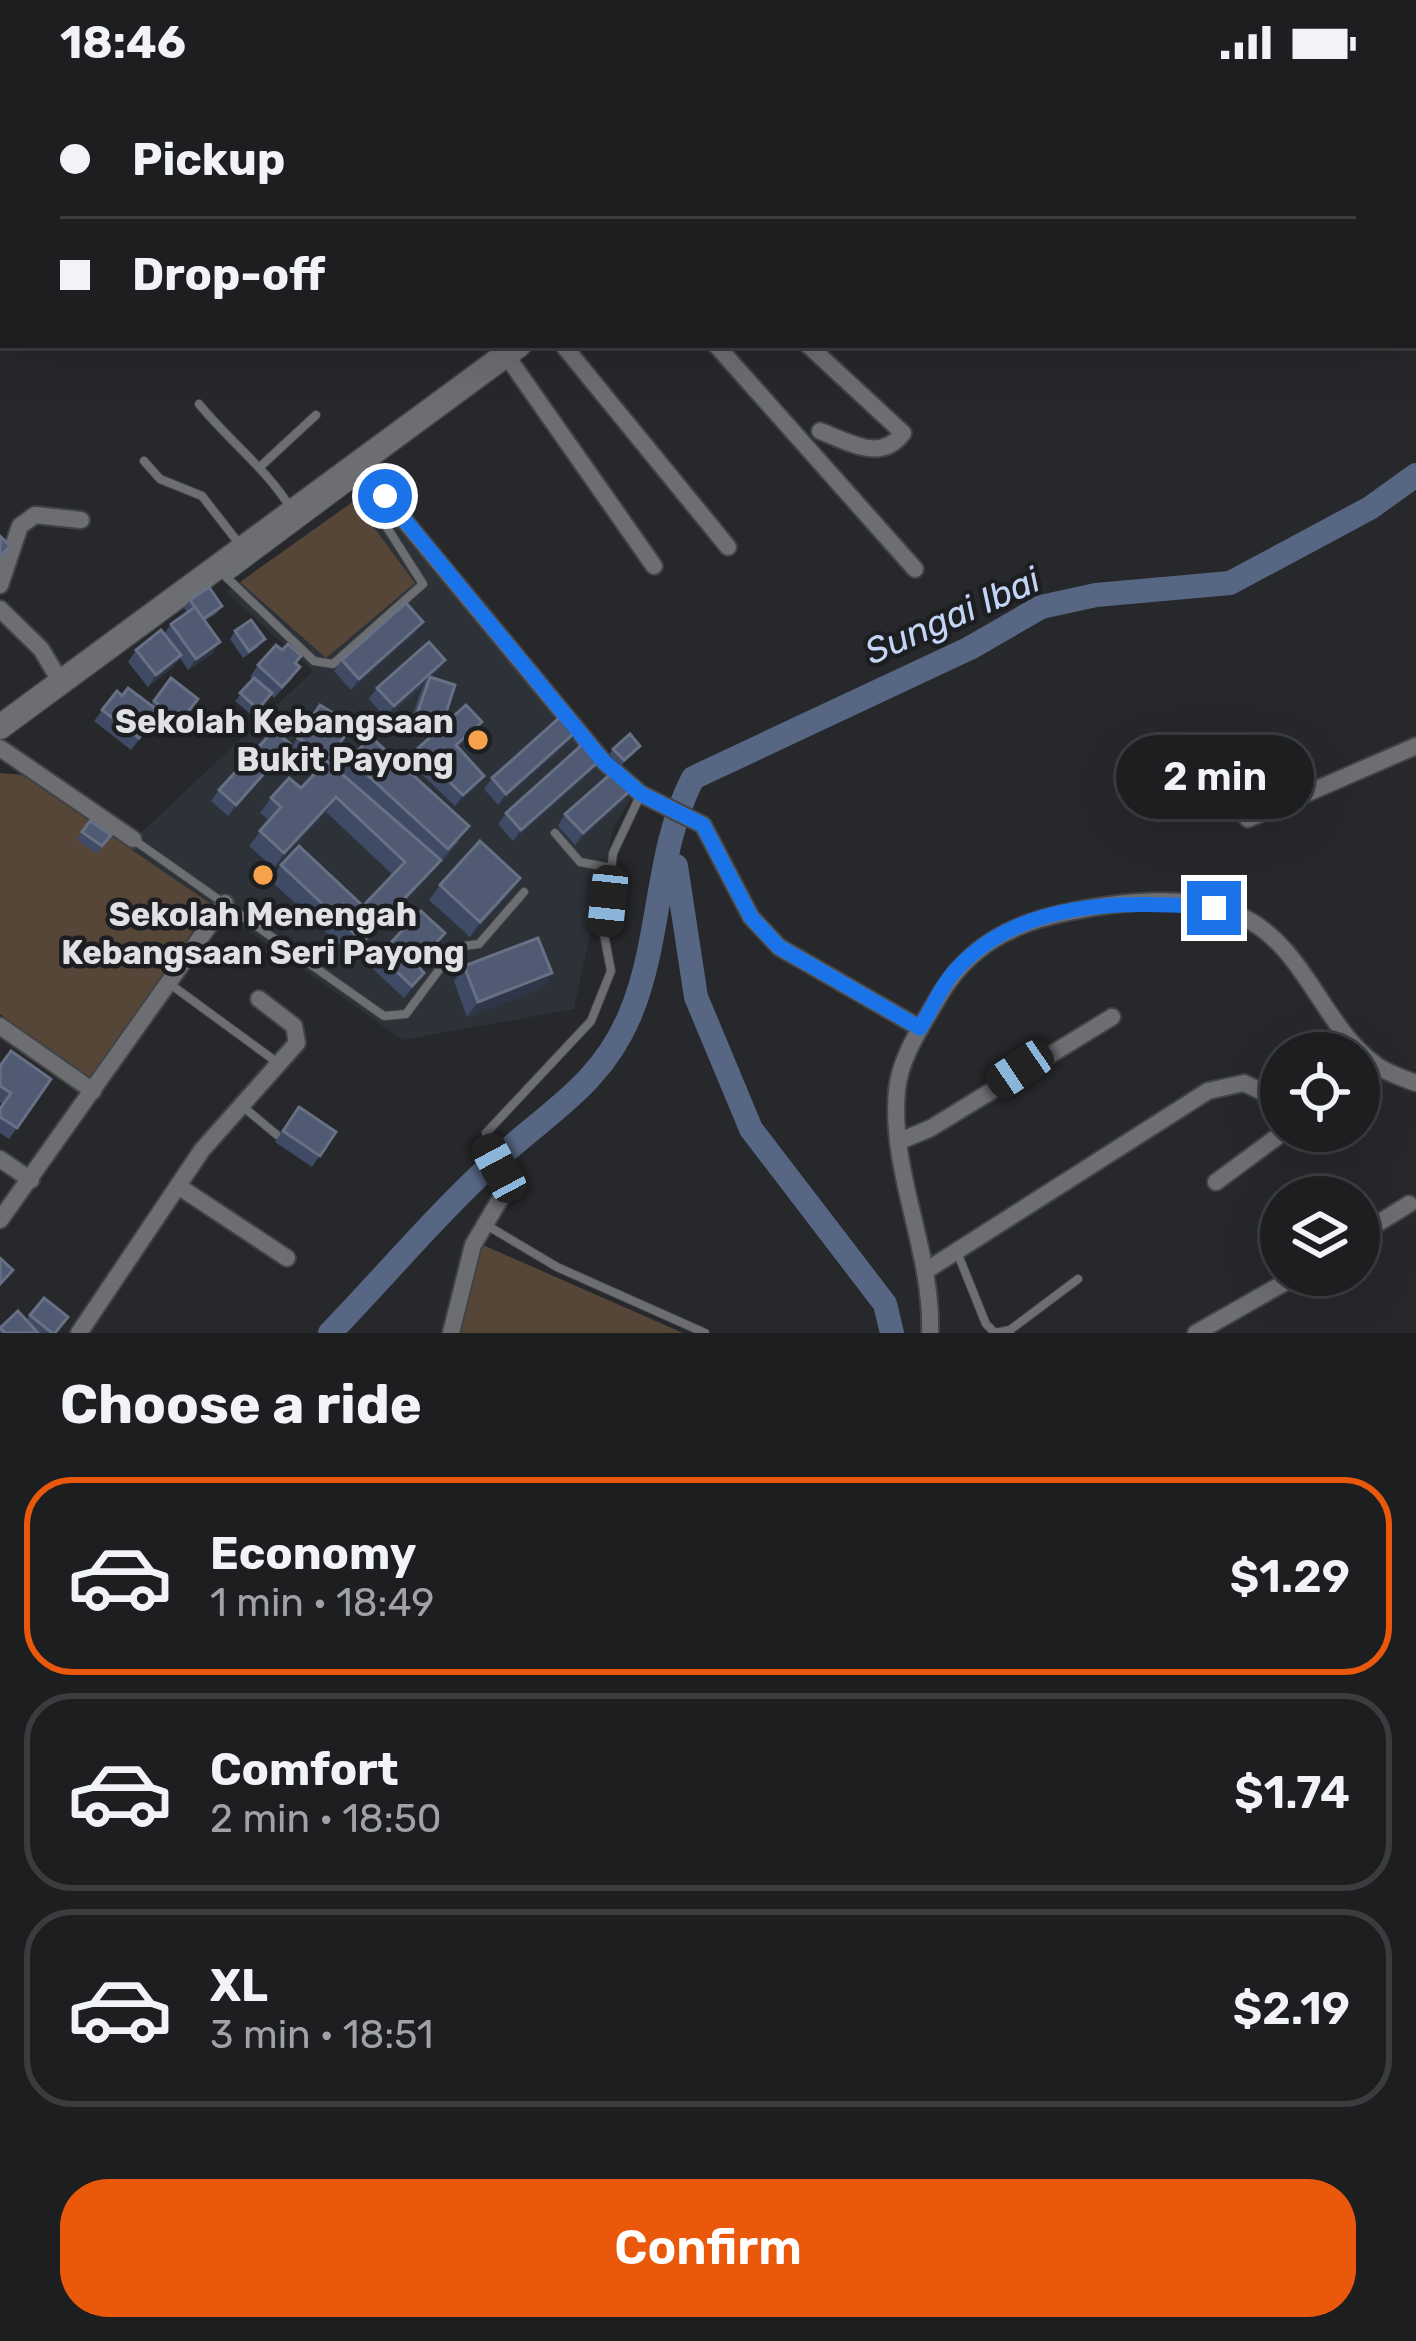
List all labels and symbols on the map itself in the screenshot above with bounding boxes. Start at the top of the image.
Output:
route start [358,469,412,523]
water label: Sungai Ibai [858,557,1048,673]
place label: Sekolah Kebangsaan Bukit Payong [115,702,454,779]
marker: Sekolah Kebangsaan Bukit Payong [465,727,491,753]
callout: 2 min [1115,734,1313,818]
marker: Sekolah Menengah Kebangsaan Seri Payong [250,862,276,888]
car [586,863,630,939]
route end [1187,881,1241,935]
place label: Sekolah Menengah Kebangsaan Seri Payong [61,895,465,972]
car [980,1034,1060,1104]
car [466,1128,532,1208]

